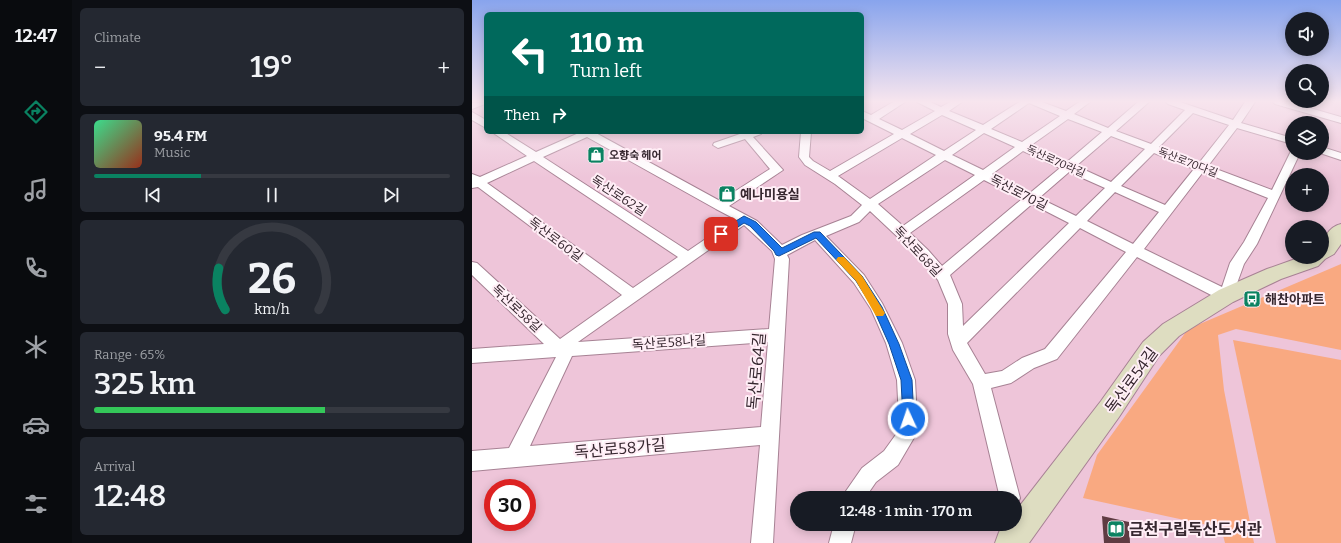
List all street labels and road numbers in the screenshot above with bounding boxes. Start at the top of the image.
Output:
street label: 독산로70라길 [1024,143,1087,180]
street label: 독산로70다길 [1156,145,1220,180]
street label: 독산로62길 [588,172,649,219]
street label: 독산로70길 [988,172,1050,213]
street label: 독산로60길 [526,214,586,265]
street label: 독산로68길 [891,223,945,280]
street label: 독산로58길 [489,282,545,335]
street label: 독산로58나길 [631,332,707,353]
street label: 독산로64길 [744,332,769,411]
street label: 독산로54길 [1101,344,1162,417]
street label: 독산로58가길 [574,435,667,462]

